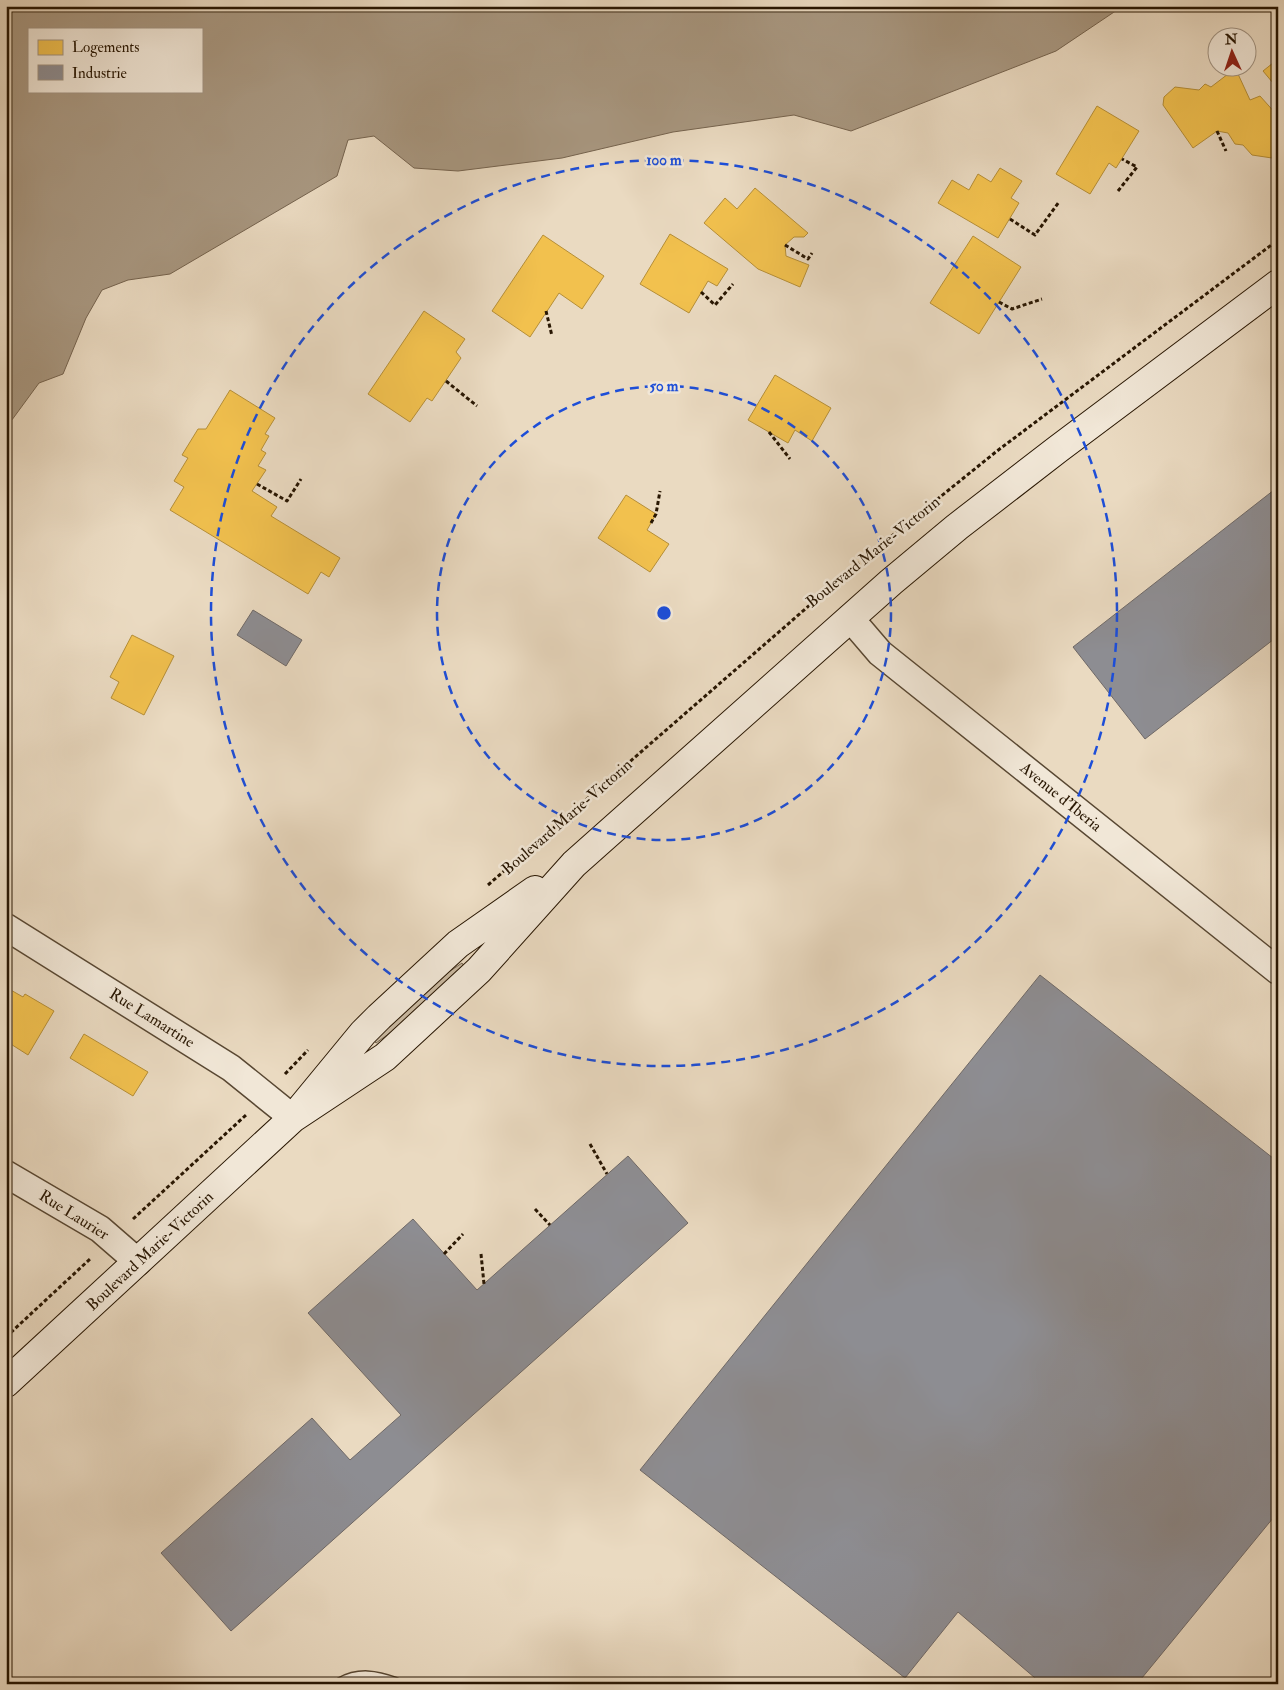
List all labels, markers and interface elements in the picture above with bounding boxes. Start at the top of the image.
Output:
legend [28,28,202,92]
north arrow [1206,28,1256,78]
text: N [1224,31,1239,48]
text: Logements [72,38,139,57]
text: Industrie [72,64,127,83]
text: 100 m [646,151,682,170]
text: 50 m [650,377,679,396]
street label: Boulevard Marie-Victorin [802,492,944,612]
centre of rings [655,604,673,622]
street label: Boulevard Marie-Victorin [498,755,636,879]
street label: Avenue d'Iberia [1015,757,1106,836]
street label: Rue Lamartine [106,984,199,1052]
street label: Rue Laurier [35,1186,113,1244]
street label: Boulevard Marie-Victorin [82,1187,218,1315]

